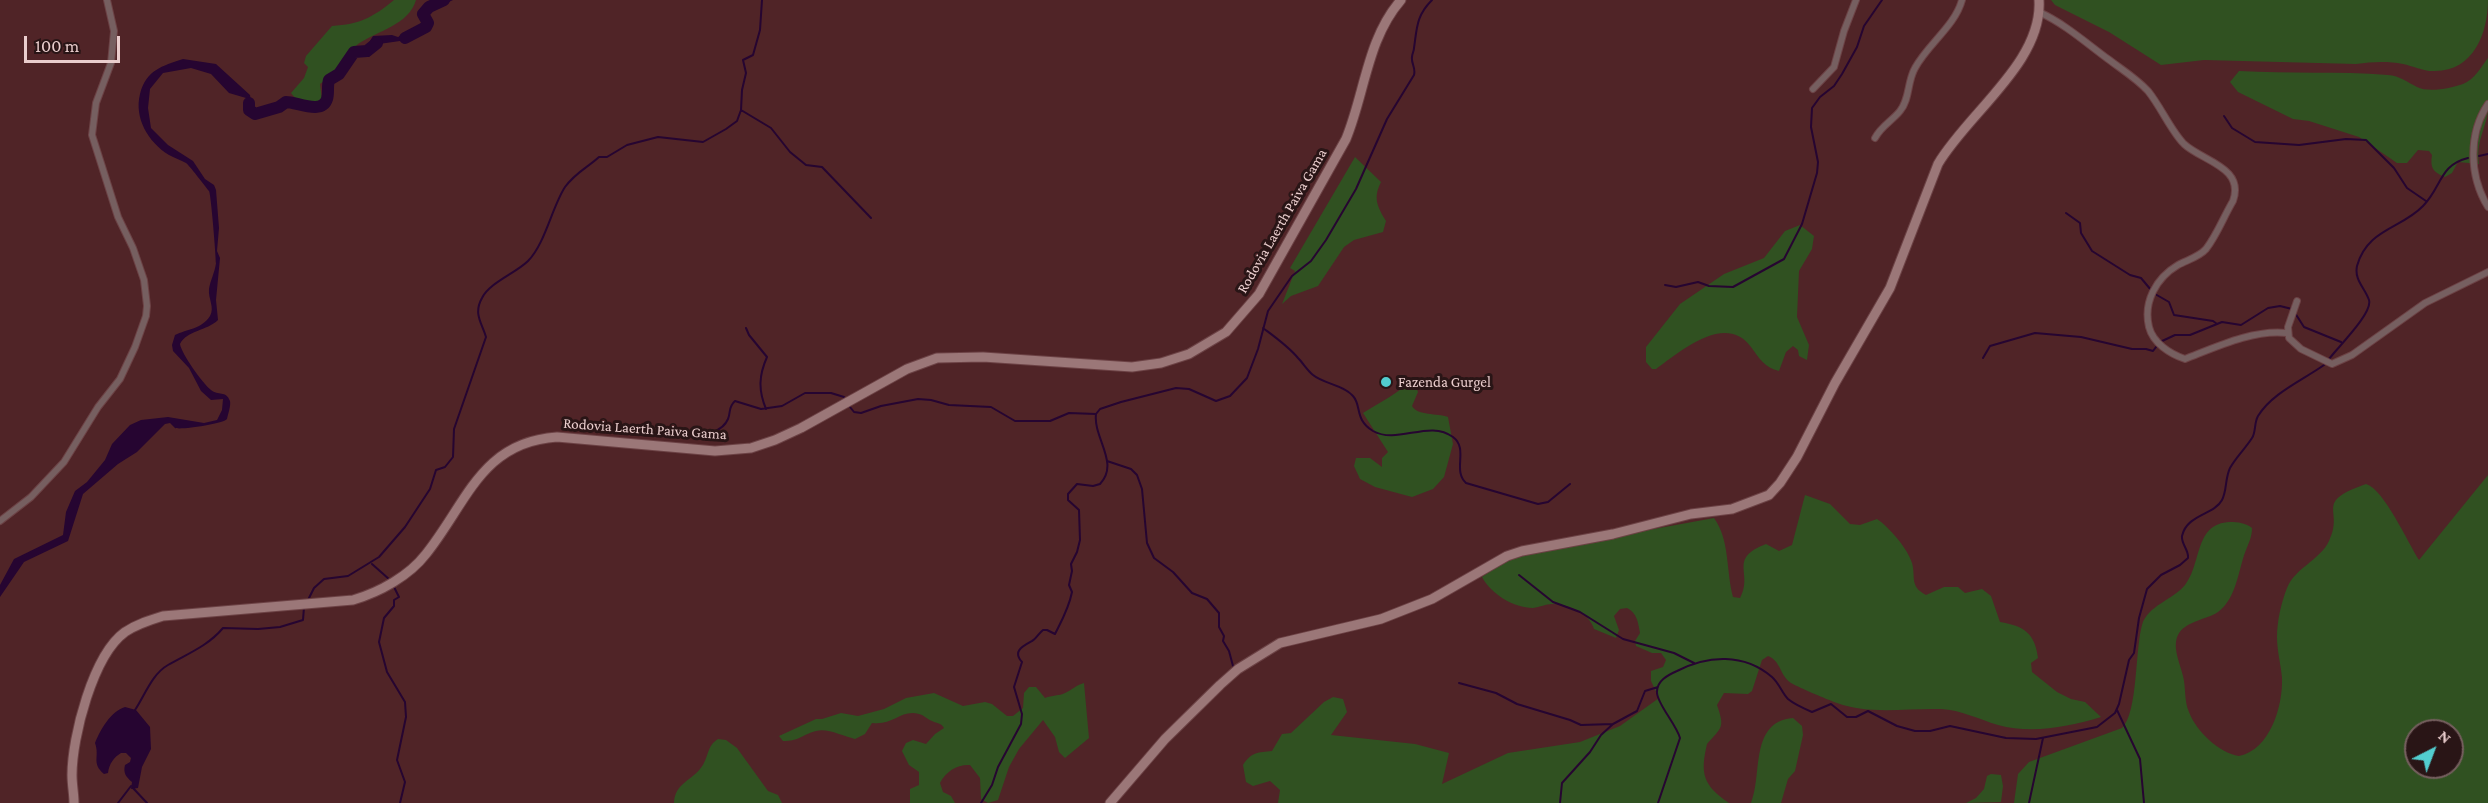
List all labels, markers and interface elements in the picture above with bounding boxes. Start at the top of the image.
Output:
scale bar [27,24,123,62]
text: 100 m [35,36,79,56]
street label: Rodovia Laerth Paiva Gama [1233,146,1331,296]
place label: Fazenda Gurgel [1398,373,1491,391]
marker: Fazenda Gurgel [1379,375,1393,389]
street label: Rodovia Laerth Paiva Gama [563,414,727,444]
north arrow [2404,719,2464,779]
text: N [2435,727,2455,747]

